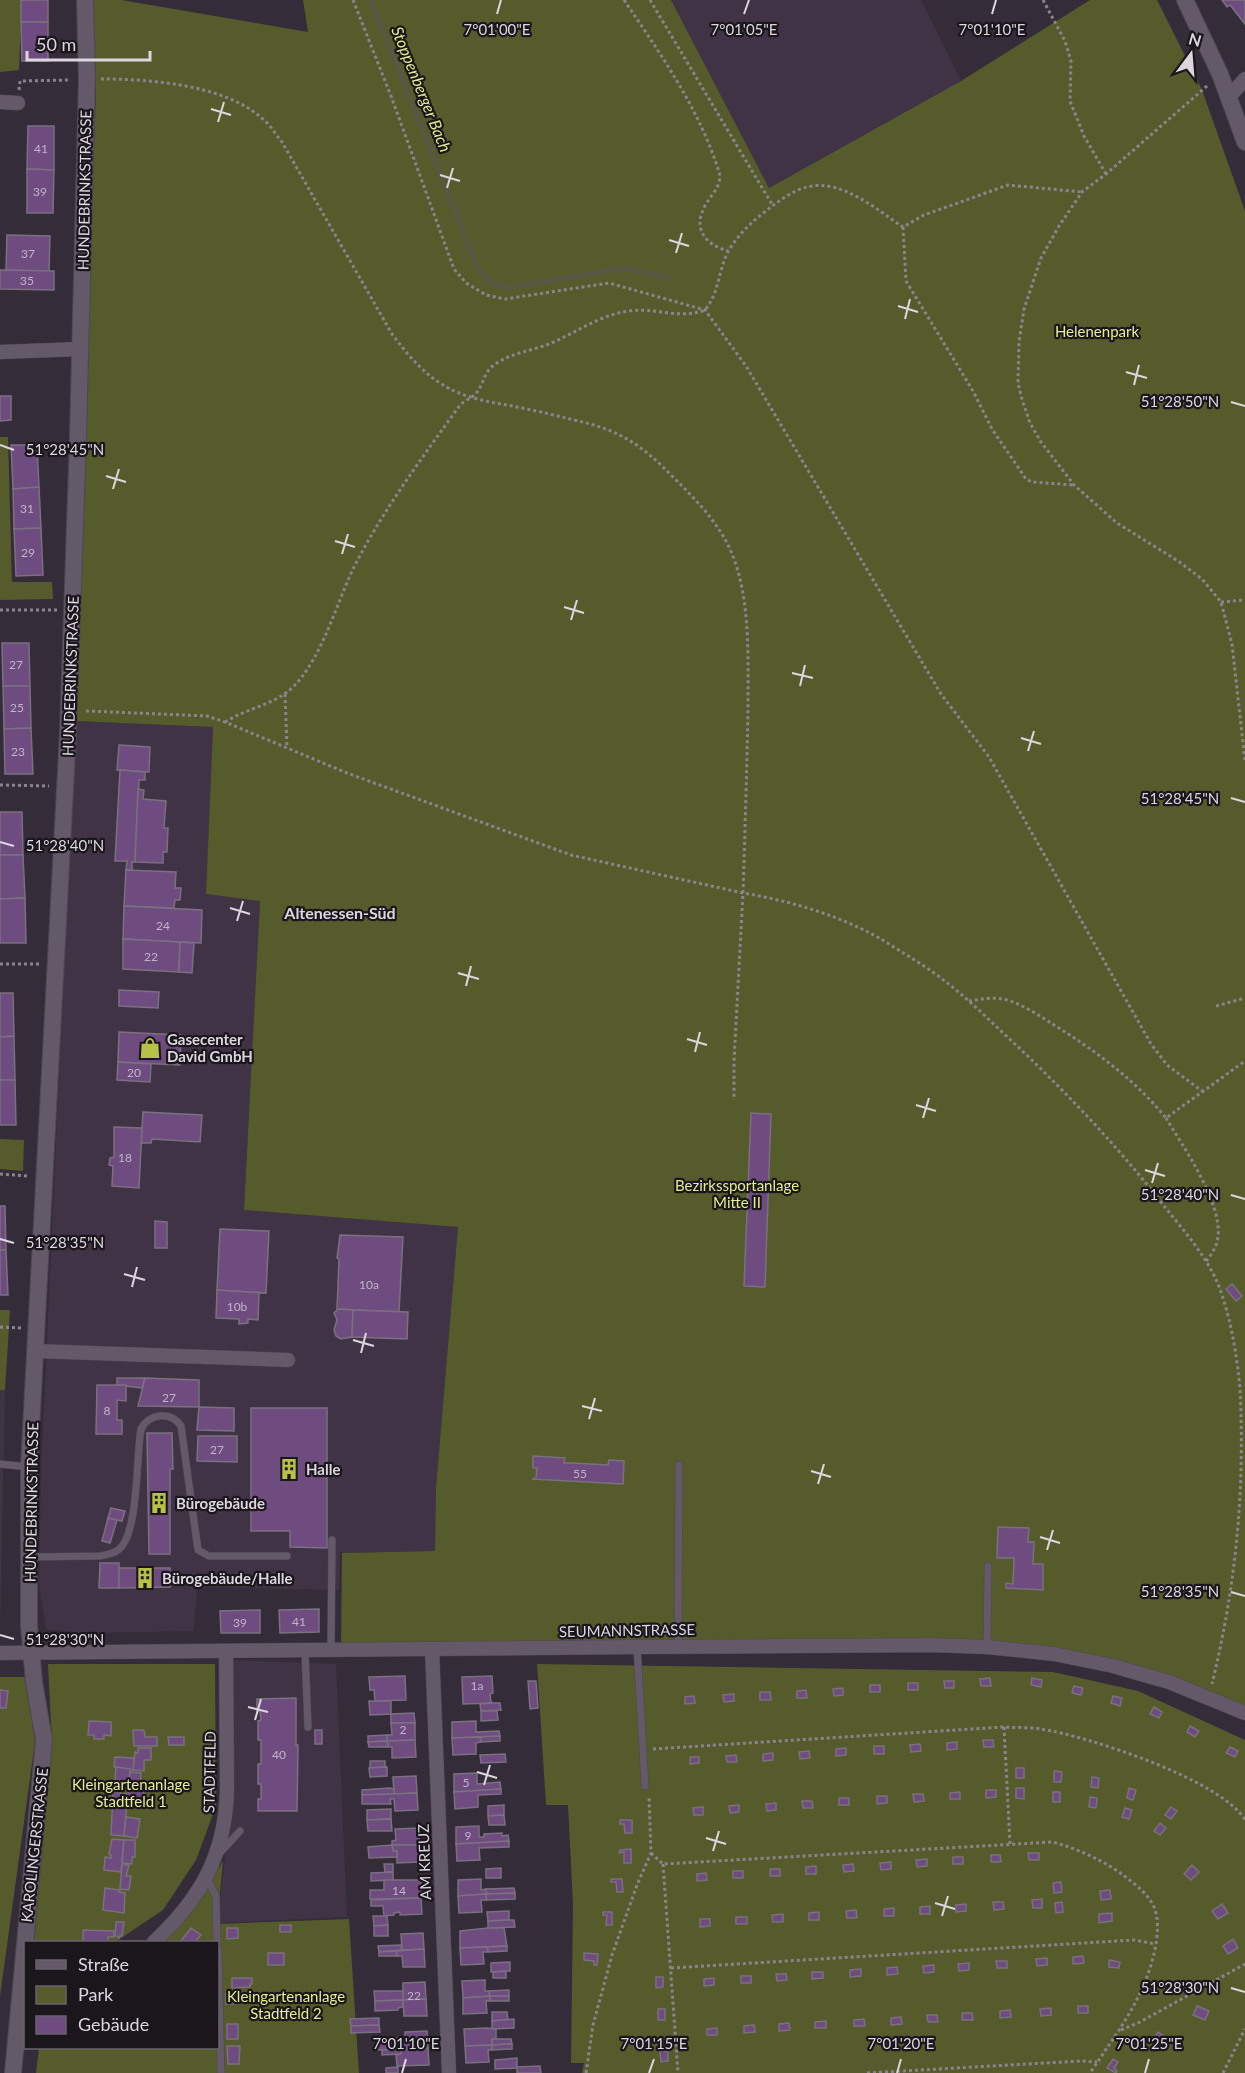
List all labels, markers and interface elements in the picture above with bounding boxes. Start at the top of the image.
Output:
text: 7°01'00"E [464,20,531,38]
text: 7°01'05"E [711,20,778,38]
text: 7°01'10"E [959,20,1026,38]
water label: Stoppenberger Bach [388,23,456,155]
scale bar [27,24,150,62]
north arrow [1161,24,1221,84]
text: N [1187,28,1204,50]
text: 50 m [36,33,76,55]
street label: HUNDEBRINKSTRASSE [74,110,94,270]
house number: 41 [34,141,48,156]
house number: 39 [33,184,47,199]
house number: 37 [21,246,35,261]
house number: 35 [20,273,34,288]
park label: Helenenpark [1055,322,1139,340]
text: 51°28'50"N [1141,392,1219,410]
text: 51°28'45"N [26,440,104,458]
house number: 31 [20,501,34,516]
house number: 29 [21,545,35,560]
street label: HUNDEBRINKSTRASSE [58,596,82,756]
house number: 27 [9,657,23,672]
house number: 25 [10,700,24,715]
house number: 23 [11,744,25,759]
text: 51°28'45"N [1141,789,1219,807]
text: 51°28'40"N [26,836,104,854]
district label: Altenessen-Süd [283,903,396,922]
house number: 24 [156,918,170,933]
house number: 22 [144,949,158,964]
place label: Gasecenter David GmbH [167,1030,253,1065]
shop icon: Gasecenter David GmbH [138,1036,162,1060]
house number: 20 [127,1065,141,1080]
house number: 18 [118,1150,132,1165]
park label: Bezirkssportanlage Mitte II [675,1176,799,1211]
text: 51°28'40"N [1141,1185,1219,1203]
text: 51°28'35"N [26,1233,104,1251]
house number: 10a [359,1277,379,1292]
house number: 10b [227,1299,248,1314]
house number: 27 [162,1390,176,1405]
house number: 8 [104,1403,111,1418]
street label: HUNDEBRINKSTRASSE [21,1422,41,1582]
house number: 27 [210,1442,224,1457]
building icon: Halle [277,1457,301,1481]
place label: Halle [306,1460,340,1478]
house number: 55 [573,1466,587,1481]
building icon: Bürogebäude [147,1491,171,1515]
place label: Bürogebäude [176,1494,265,1512]
building icon: Bürogebäude/Halle [133,1566,157,1590]
place label: Bürogebäude/Halle [162,1569,292,1587]
text: 51°28'35"N [1141,1582,1219,1600]
house number: 41 [292,1614,306,1629]
house number: 39 [233,1615,247,1630]
street label: SEUMANNSTRASSE [559,1620,695,1640]
text: 51°28'30"N [26,1630,104,1648]
house number: 1a [471,1678,483,1693]
house number: 2 [400,1722,407,1737]
street label: STADTFELD [199,1731,219,1813]
house number: 40 [272,1747,286,1762]
street label: KAROLINGERSTRASSE [17,1767,51,1923]
park label: Kleingartenanlage Stadtfeld 1 [72,1775,190,1810]
house number: 5 [463,1775,470,1790]
street label: AM KREUZ [414,1824,434,1900]
house number: 9 [465,1828,472,1843]
house number: 14 [392,1883,406,1898]
legend [24,1941,219,2049]
text: Straße [78,1953,129,1975]
text: 51°28'30"N [1141,1978,1219,1996]
text: Park [78,1983,114,2005]
park label: Kleingartenanlage Stadtfeld 2 [227,1987,345,2022]
house number: 22 [407,1988,421,2003]
text: Gebäude [78,2013,149,2035]
text: 7°01'10"E [373,2034,440,2052]
text: 7°01'15"E [621,2034,688,2052]
text: 7°01'20"E [868,2034,935,2052]
text: 7°01'25"E [1116,2034,1183,2052]

